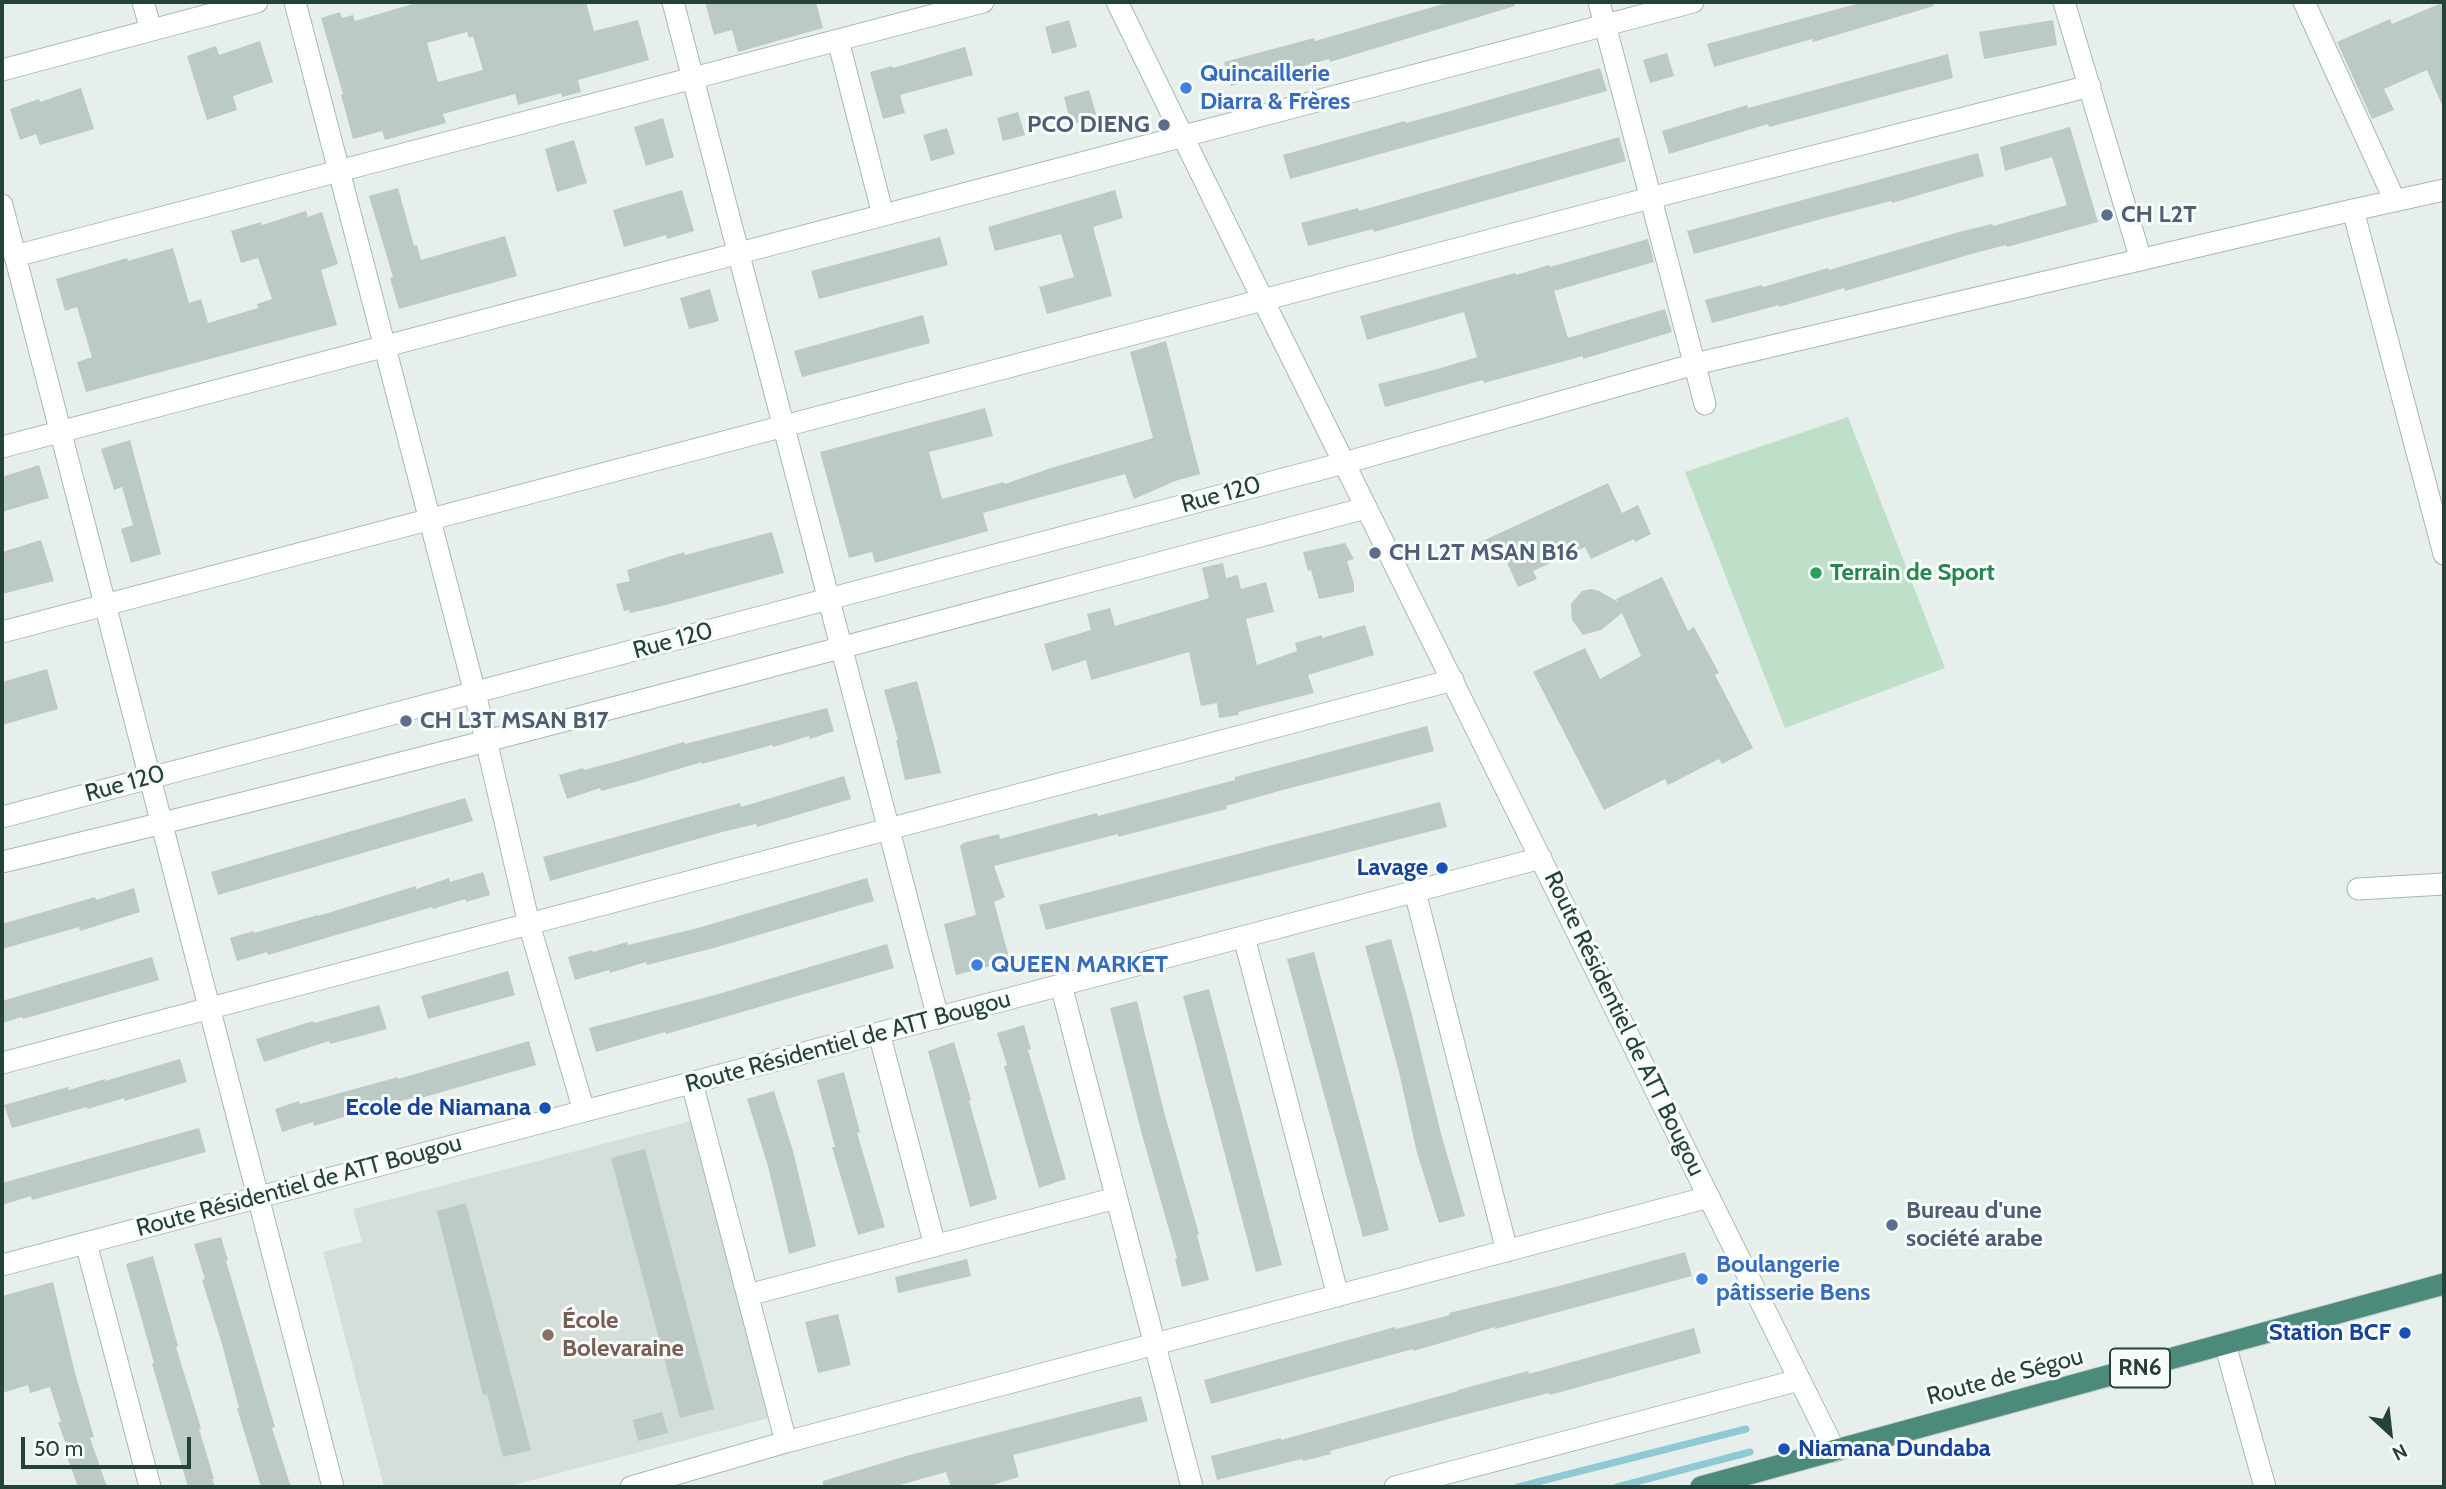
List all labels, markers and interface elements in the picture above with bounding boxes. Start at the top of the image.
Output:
place label: Quincaillerie Diarra & Frères [1200,60,1350,116]
marker: Quincaillerie Diarra & Frères [1178,80,1194,96]
place label: PCO DIENG [1027,111,1150,139]
marker: PCO DIENG [1156,117,1172,133]
place label: CH L2T [2121,201,2197,229]
marker: CH L2T [2099,207,2115,223]
street label: Rue 120 [1178,471,1264,519]
place label: CH L2T MSAN B16 [1389,539,1579,567]
marker: CH L2T MSAN B16 [1367,545,1383,561]
place label: Terrain de Sport [1830,559,1995,587]
marker: Terrain de Sport [1808,565,1824,581]
street label: Rue 120 [630,617,716,665]
place label: CH L3T MSAN B17 [420,707,609,735]
marker: CH L3T MSAN B17 [398,713,414,729]
street label: Rue 120 [82,760,168,808]
place label: Lavage [1356,854,1428,882]
marker: Lavage [1434,860,1450,876]
street label: Route Résidentiel de ATT Bougou [1538,867,1710,1181]
place label: QUEEN MARKET [991,951,1168,979]
marker: QUEEN MARKET [969,957,985,973]
street label: Route Résidentiel de ATT Bougou [682,985,1014,1099]
place label: Ecole de Niamana [345,1094,531,1122]
marker: Ecole de Niamana [537,1100,553,1116]
street label: Route Résidentiel de ATT Bougou [133,1129,465,1243]
place label: Bureau d'une société arabe [1906,1197,2043,1253]
marker: Bureau d'une société arabe [1884,1217,1900,1233]
place label: Boulangerie pâtisserie Bens [1716,1251,1870,1307]
marker: Boulangerie pâtisserie Bens [1694,1271,1710,1287]
place label: École Bolevaraine [562,1307,684,1363]
place label: Station BCF [2269,1319,2391,1347]
marker: Station BCF [2397,1325,2413,1341]
marker: École Bolevaraine [540,1327,556,1343]
street label: Route de Ségou [1924,1342,2086,1412]
road number: RN6 [2110,1348,2170,1387]
north arrow [2355,1398,2425,1468]
scale bar [24,1422,194,1466]
place label: Niamana Dundaba [1798,1435,1991,1463]
text: 50 m [34,1436,83,1461]
text: N [2389,1439,2411,1465]
marker: Niamana Dundaba [1776,1441,1792,1457]

